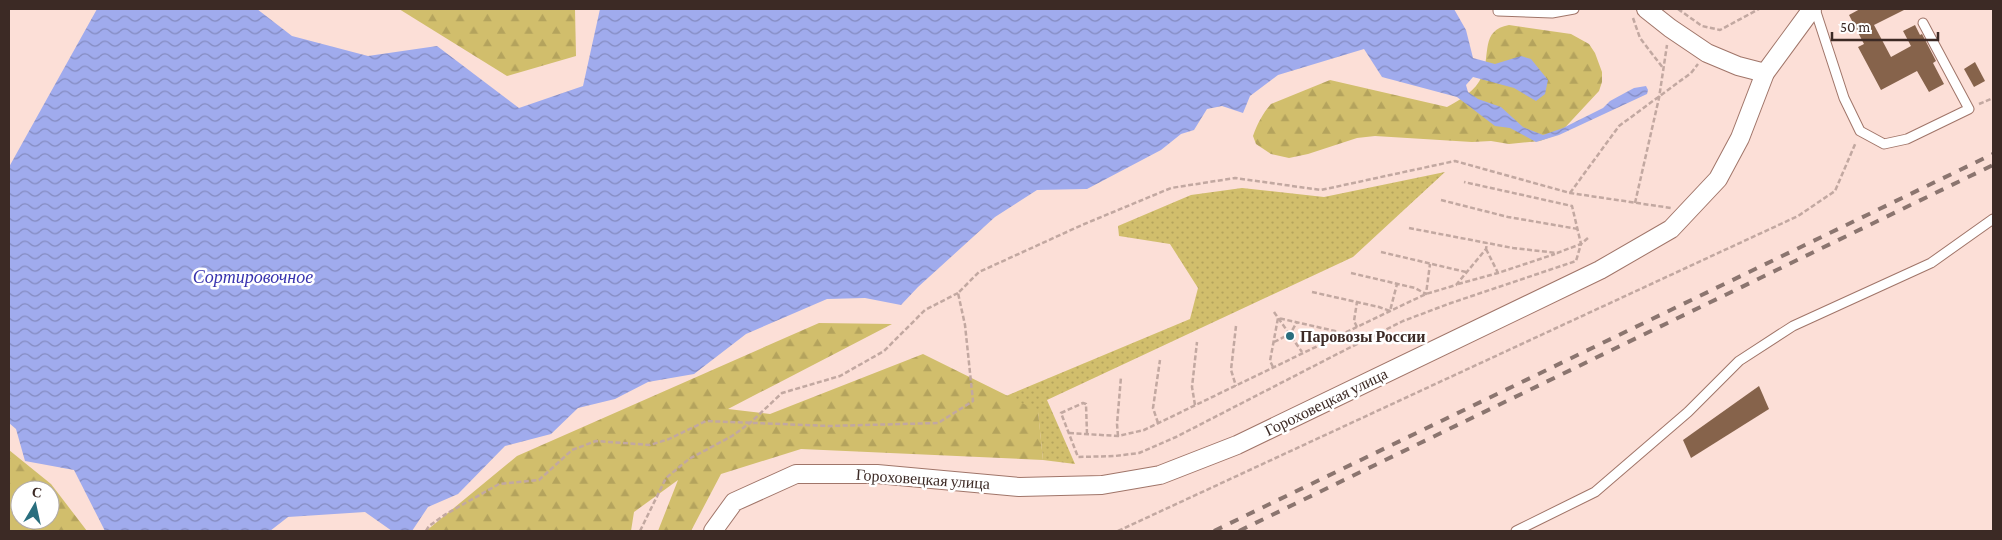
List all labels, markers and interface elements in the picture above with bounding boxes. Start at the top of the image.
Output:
scale bar [1832,10,1938,42]
text: 50 m [1840,19,1870,35]
water label: Сортировочное [193,267,313,287]
place label: Паровозы России [1300,328,1426,346]
marker: Паровозы России [1284,330,1296,342]
street label: Гороховецкая улица [1262,365,1391,440]
street label: Гороховецкая улица [855,466,991,493]
north arrow [10,480,60,530]
text: С [31,483,43,501]

